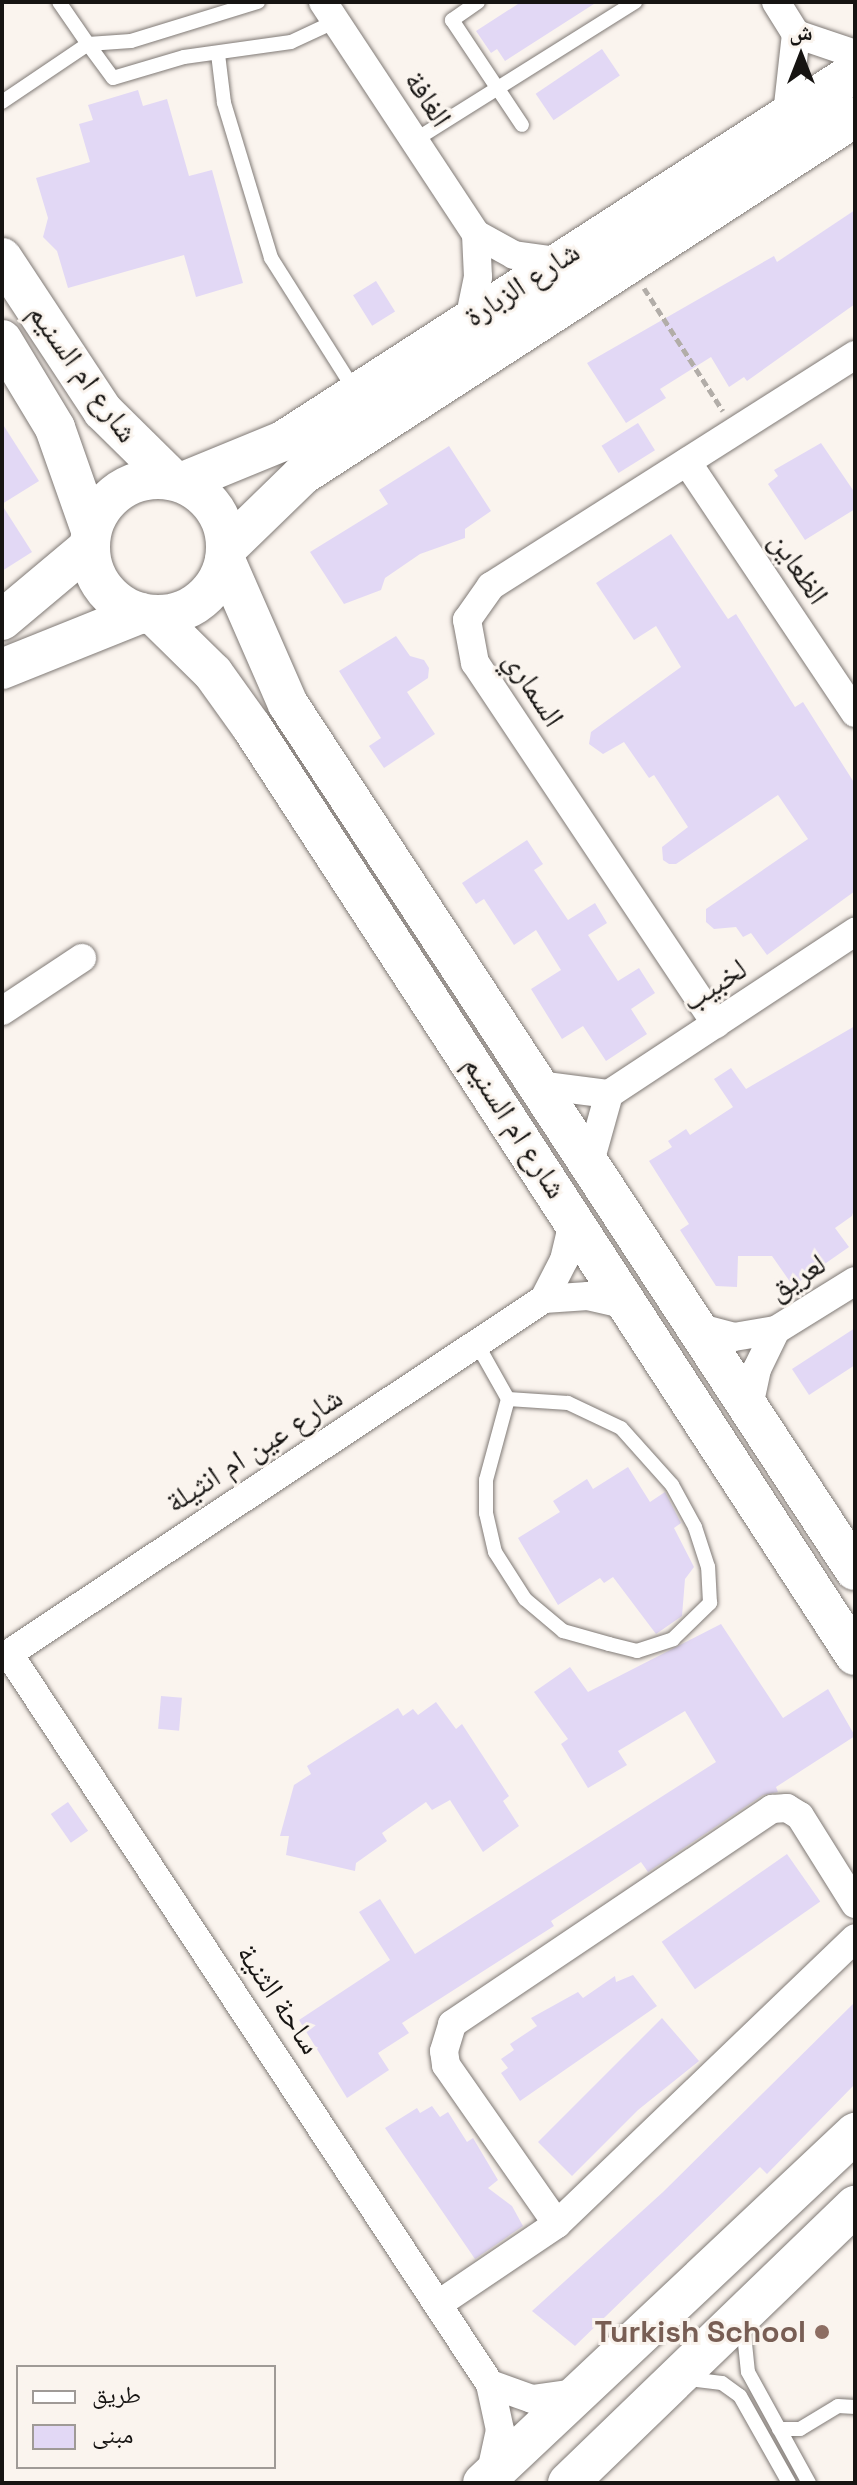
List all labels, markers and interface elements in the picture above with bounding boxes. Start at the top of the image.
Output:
north arrow [761,16,841,96]
text: ش [789,18,813,46]
street label: الغافة [397,64,459,134]
street label: شارع الزبارة [458,233,586,335]
street label: شارع ام السنيم [21,296,145,450]
street label: الظعاين [762,525,836,611]
street label: السماري [496,644,572,734]
street label: لخبيب [675,951,753,1019]
street label: شارع ام السنيم [456,1049,574,1205]
street label: لعريق [762,1246,832,1308]
street label: شارع عين ام انثيلة [159,1380,349,1520]
street label: ساحة الثنية [229,1937,329,2061]
place label: Turkish School [595,2314,806,2350]
marker: Turkish School [813,2323,831,2341]
legend [16,2365,276,2469]
text: طريق [92,2379,141,2410]
text: مبنى [92,2419,133,2450]

